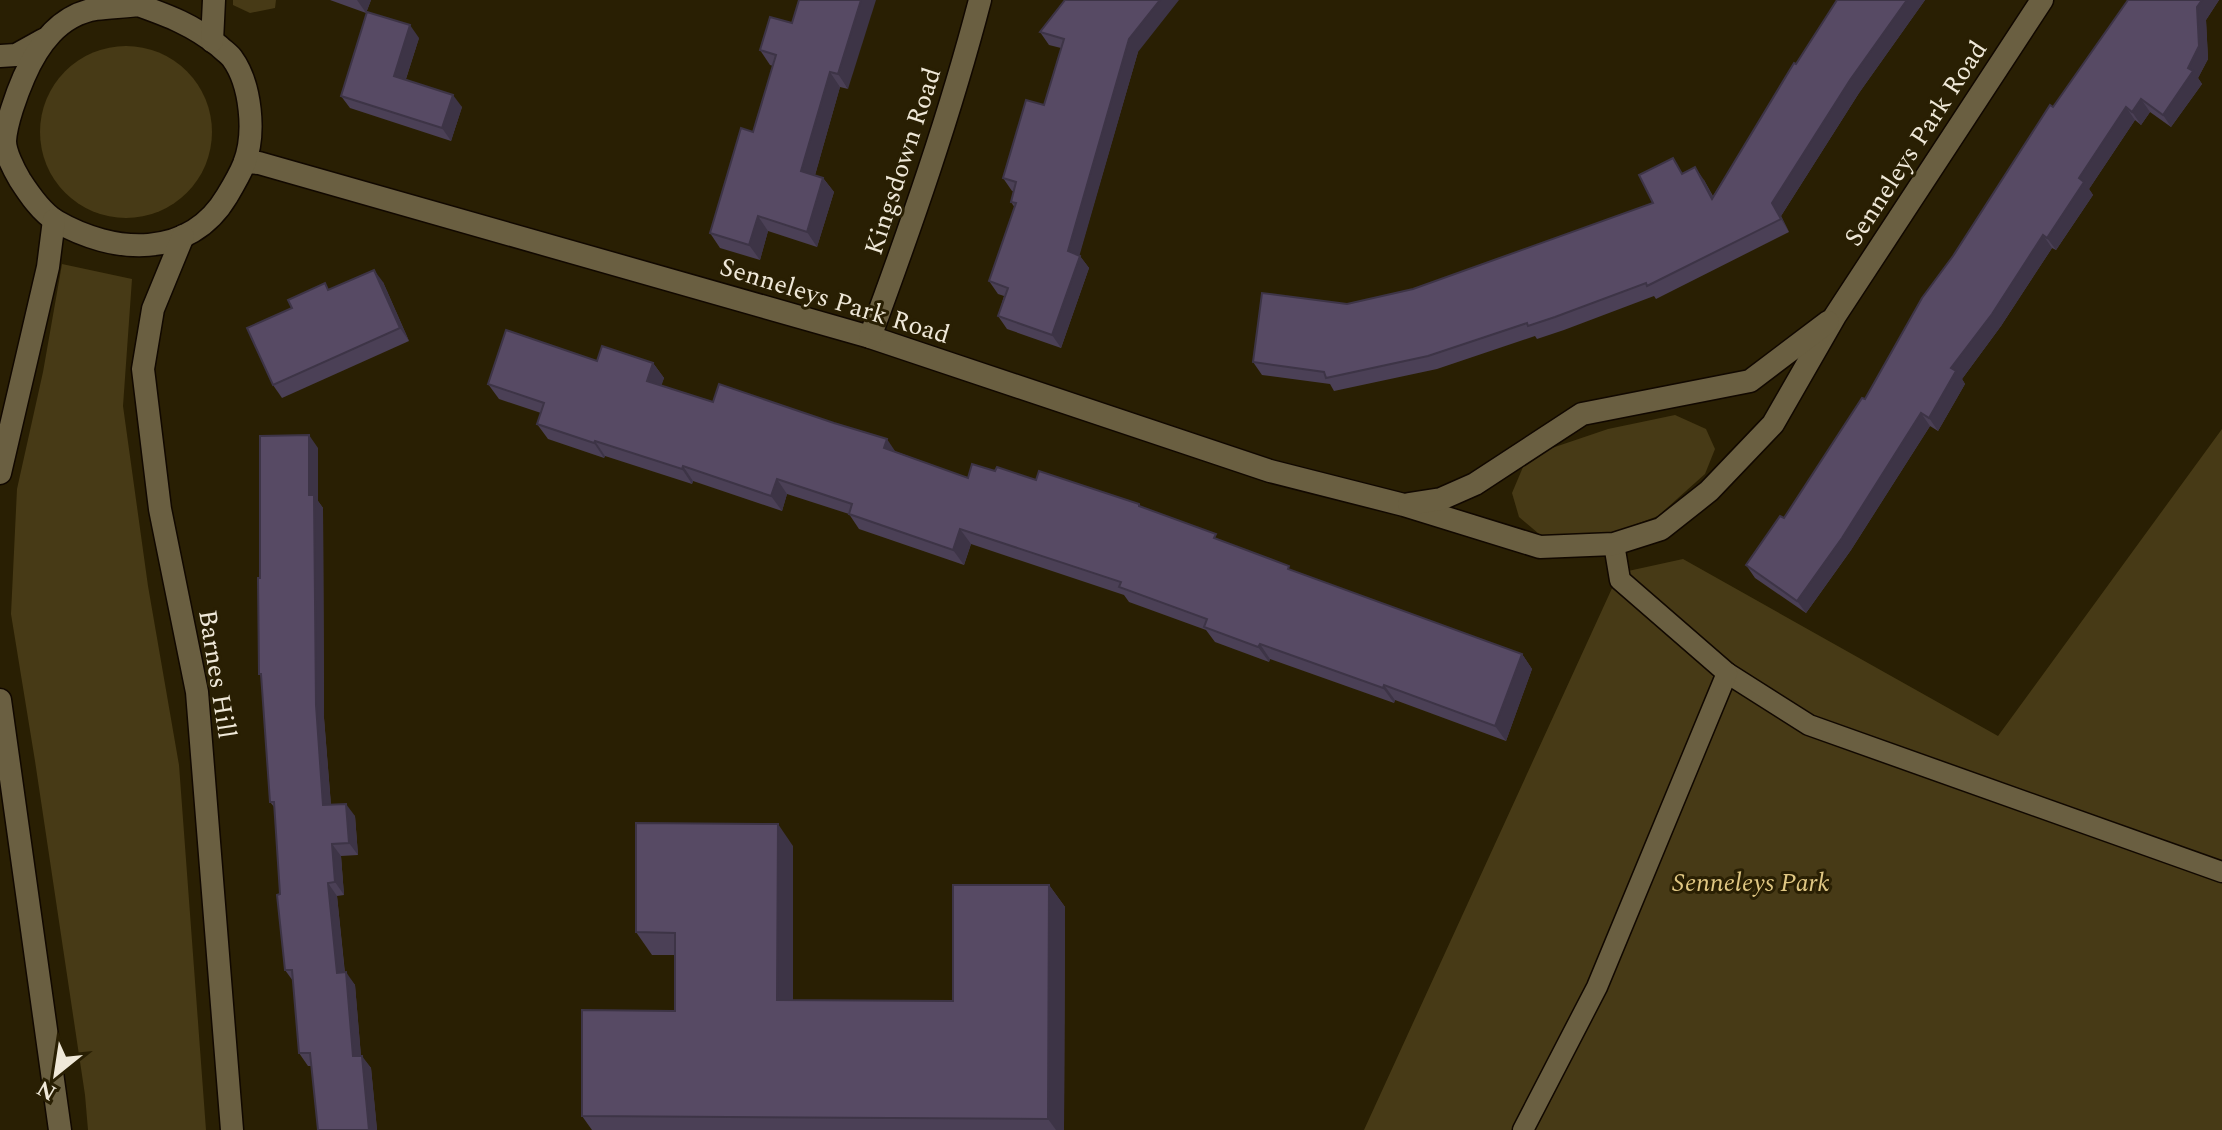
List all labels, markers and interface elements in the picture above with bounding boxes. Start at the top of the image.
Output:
street label: Senneleys Park Road [1834,32,1998,255]
street label: Kingsdown Road [854,62,952,260]
street label: Senneleys Park Road [715,247,955,355]
street label: Barnes Hill [187,607,247,742]
park label: Senneleys Park [1672,863,1830,903]
north arrow [16,1034,96,1114]
text: N [31,1071,63,1109]

